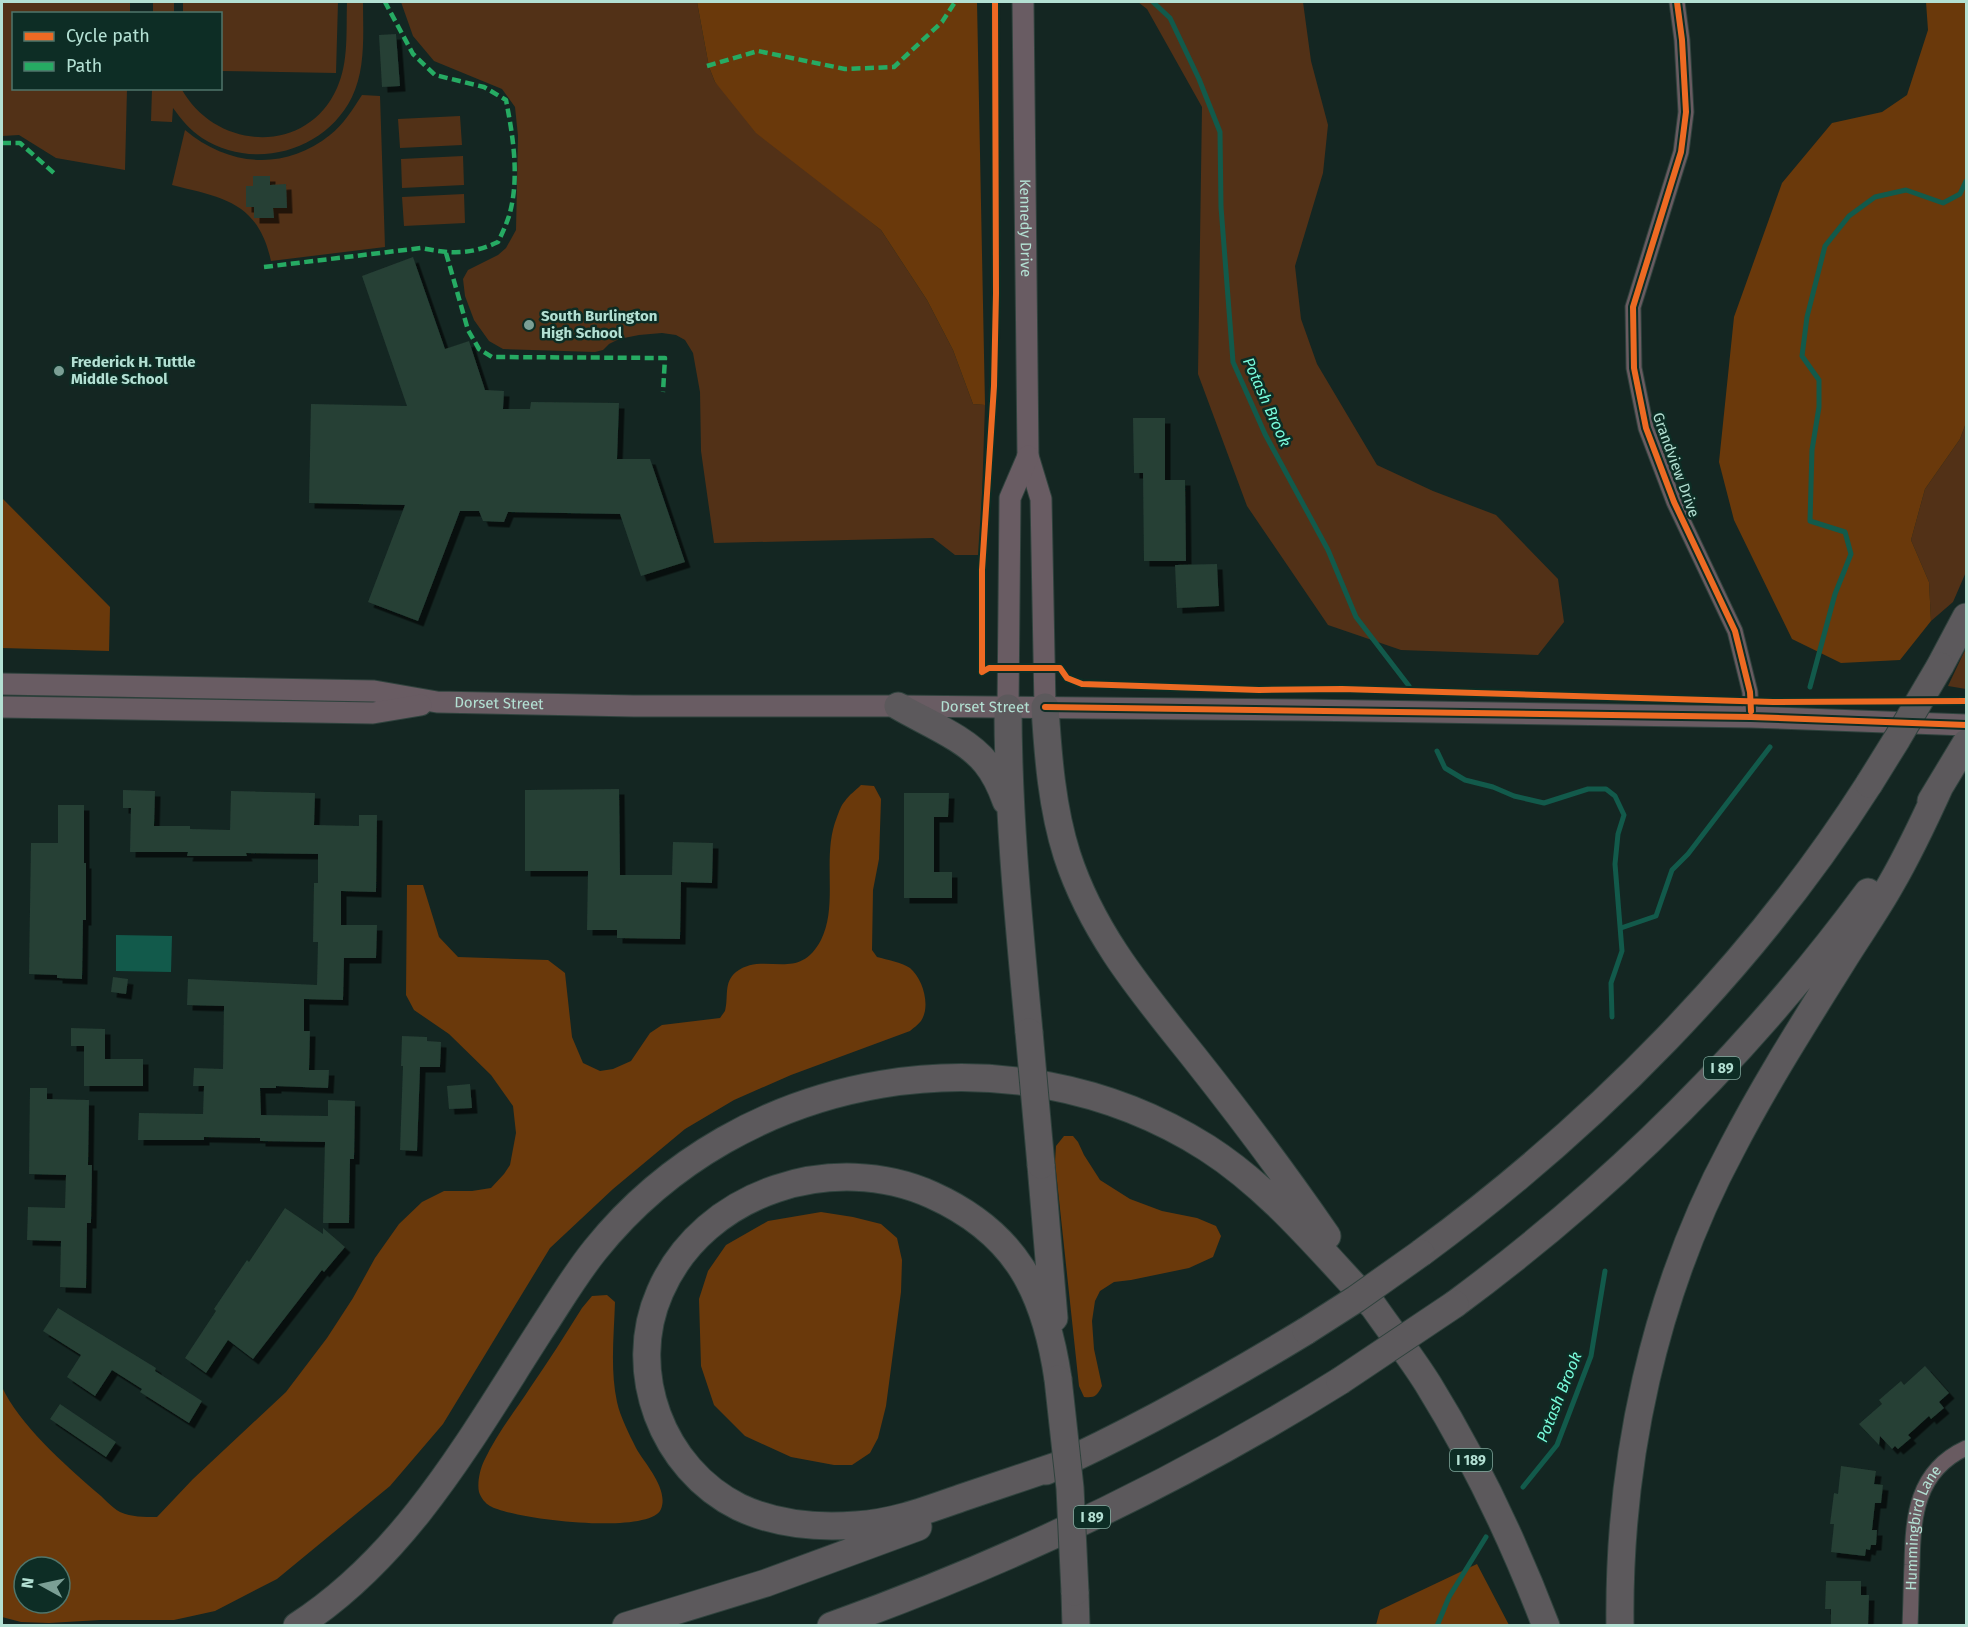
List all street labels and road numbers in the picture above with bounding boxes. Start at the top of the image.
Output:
street label: Kennedy Drive [1016,179,1035,277]
street label: Grandview Drive [1649,410,1703,520]
street label: Dorset Street [454,693,544,713]
street label: Dorset Street [940,697,1030,716]
road number: I 89 [1704,1057,1740,1079]
road number: I 189 [1450,1449,1492,1471]
street label: Hummingbird Lane [1902,1461,1945,1591]
road number: I 89 [1074,1506,1110,1528]

